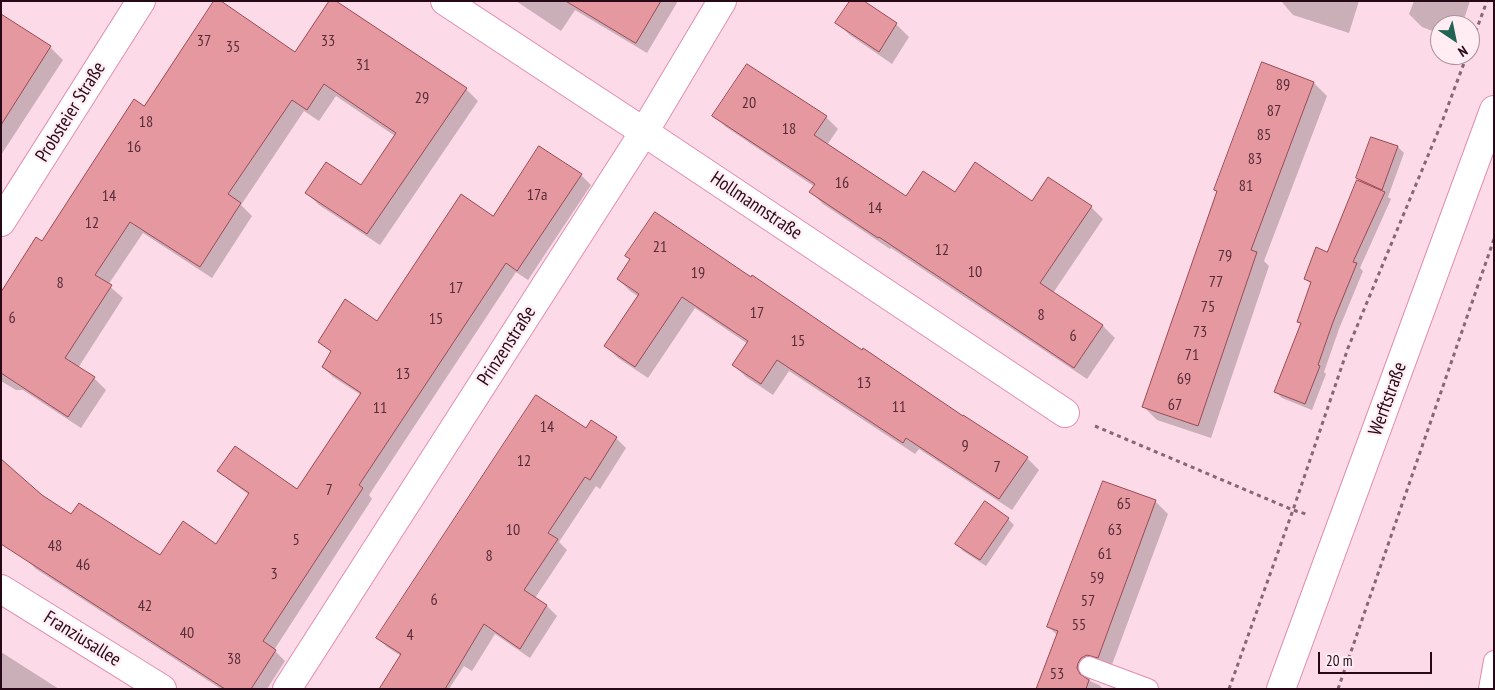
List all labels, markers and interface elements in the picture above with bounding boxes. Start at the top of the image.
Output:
north arrow [1430,15,1480,65]
house number: 37 [197,31,211,51]
house number: 33 [321,31,335,51]
house number: 35 [226,37,240,57]
text: N [1455,42,1471,61]
house number: 31 [356,55,370,75]
street label: Probsteier Straße [31,58,111,166]
house number: 89 [1276,75,1290,95]
house number: 29 [415,88,429,108]
house number: 20 [742,93,756,113]
house number: 87 [1267,101,1281,121]
house number: 18 [139,112,153,132]
house number: 18 [782,119,796,139]
house number: 85 [1257,125,1271,145]
house number: 16 [127,137,141,157]
house number: 83 [1248,149,1262,169]
street label: Hollmannstraße [706,167,806,245]
house number: 16 [835,173,849,193]
house number: 81 [1239,176,1253,196]
house number: 17a [527,185,547,205]
house number: 14 [102,186,116,206]
house number: 14 [868,198,882,218]
house number: 12 [85,213,99,233]
house number: 21 [653,237,667,257]
house number: 12 [935,240,949,260]
house number: 79 [1218,246,1232,266]
house number: 10 [968,262,982,282]
house number: 19 [691,263,705,283]
house number: 77 [1209,272,1223,292]
house number: 8 [56,273,64,293]
house number: 17 [449,278,463,298]
house number: 75 [1201,297,1215,317]
street label: Prinzenstraße [473,302,541,390]
house number: 17 [750,303,764,323]
house number: 8 [1037,305,1045,325]
house number: 6 [8,308,16,328]
house number: 15 [429,309,443,329]
house number: 73 [1193,322,1207,342]
house number: 6 [1069,326,1077,346]
house number: 15 [791,331,805,351]
house number: 71 [1185,345,1199,365]
street label: Werftstraße [1364,359,1412,439]
house number: 13 [396,364,410,384]
house number: 69 [1177,369,1191,389]
house number: 13 [857,373,871,393]
house number: 67 [1168,395,1182,415]
house number: 11 [892,397,906,417]
house number: 11 [373,398,387,418]
house number: 14 [540,417,554,437]
house number: 9 [961,436,969,456]
house number: 12 [517,451,531,471]
house number: 7 [993,457,1001,477]
house number: 7 [325,480,333,500]
house number: 65 [1117,494,1131,514]
house number: 10 [506,520,520,540]
house number: 63 [1108,520,1122,540]
house number: 5 [292,530,300,550]
house number: 48 [48,536,62,556]
house number: 61 [1098,544,1112,564]
house number: 8 [485,546,493,566]
house number: 46 [76,555,90,575]
house number: 3 [270,564,278,584]
house number: 59 [1090,568,1104,588]
house number: 6 [430,590,438,610]
house number: 57 [1081,591,1095,611]
house number: 42 [138,596,152,616]
street label: Franziusallee [39,606,125,672]
house number: 55 [1072,615,1086,635]
house number: 40 [180,623,194,643]
house number: 4 [406,625,414,645]
scale bar [1320,642,1434,674]
house number: 38 [227,649,241,669]
text: 20 m [1326,651,1352,670]
house number: 53 [1050,664,1064,684]

